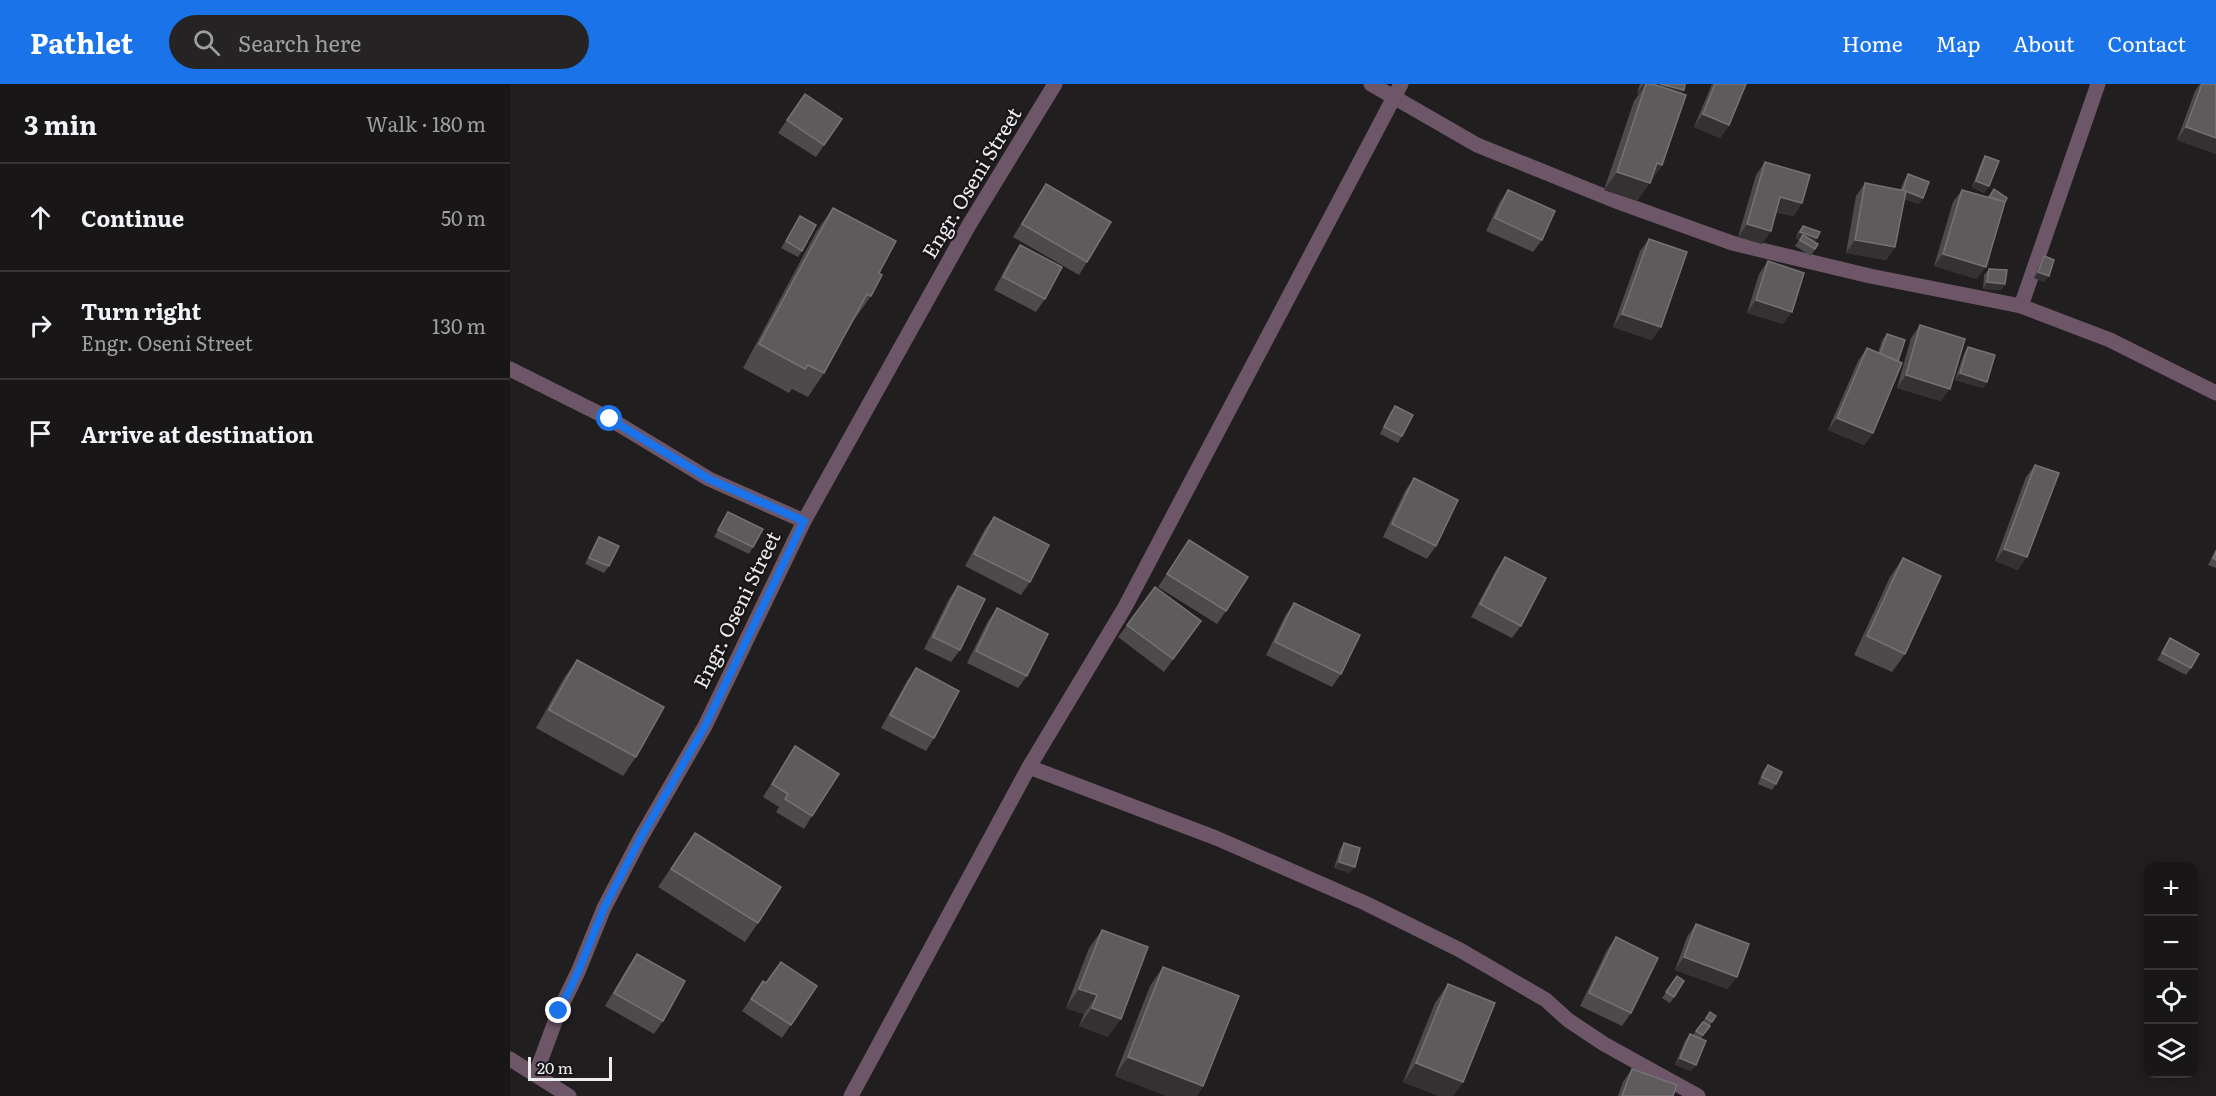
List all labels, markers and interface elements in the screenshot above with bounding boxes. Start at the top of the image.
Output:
search box [169,15,589,69]
text: Pathlet [30,21,133,63]
icon: search [190,26,223,59]
text: Search here [238,26,361,59]
text: Home [1842,27,1903,58]
text: Map [1936,27,1980,58]
text: About [2013,27,2075,58]
text: Contact [2108,27,2186,58]
street label: Engr. Oseni Street [913,101,1027,263]
text: 3 min [24,104,97,143]
text: Walk · 180 m [366,108,486,138]
icon: ahead [24,201,57,234]
text: Continue [81,201,184,234]
text: 50 m [441,202,486,232]
text: Turn right [81,294,201,327]
icon: right [24,309,57,342]
text: 130 m [432,310,486,340]
text: Engr. Oseni Street [81,327,253,357]
route start [596,405,622,431]
icon: arrive [24,417,57,450]
text: Arrive at destination [81,417,314,450]
street label: Engr. Oseni Street [684,525,786,693]
map controls [2144,862,2198,1078]
button: + [2144,862,2198,916]
button: − [2144,916,2198,970]
button: locate [2144,970,2198,1024]
route end [545,997,571,1023]
button: layers [2144,1024,2198,1078]
scale bar [528,1054,612,1082]
text: 20 m [537,1055,573,1079]

